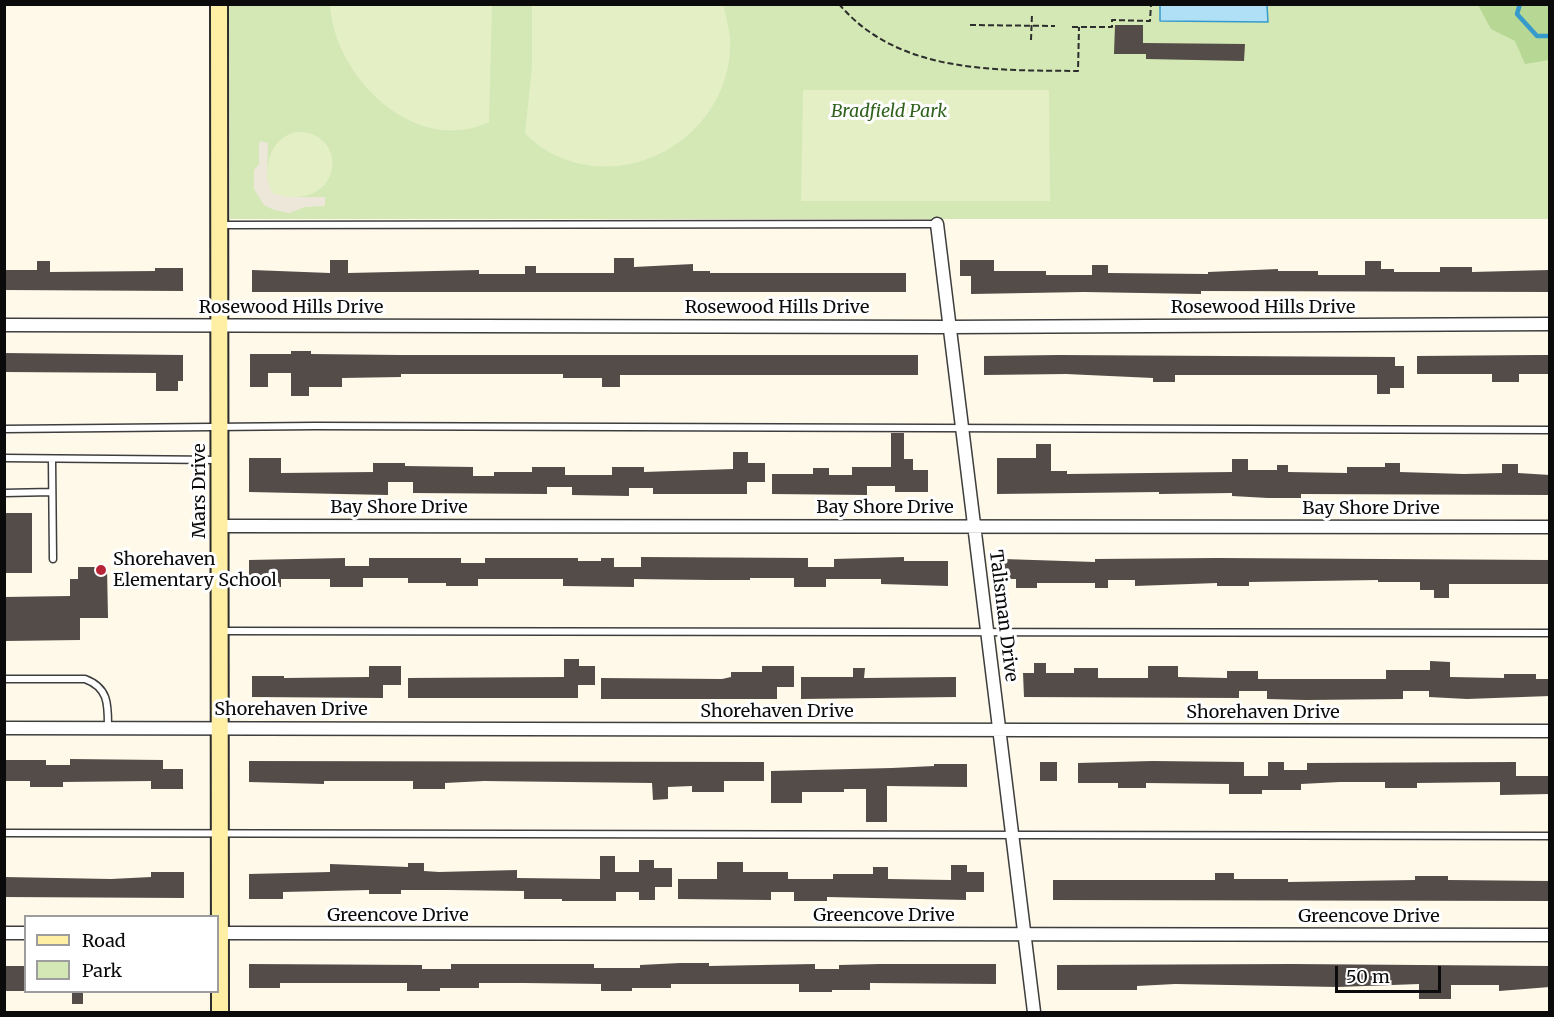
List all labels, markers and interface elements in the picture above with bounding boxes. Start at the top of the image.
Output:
park label: Bradfield Park [831,101,947,123]
street label: Rosewood Hills Drive [199,297,383,319]
street label: Rosewood Hills Drive [685,297,869,319]
street label: Rosewood Hills Drive [1171,297,1355,319]
street label: Mars Drive [189,443,211,539]
street label: Bay Shore Drive [330,497,468,519]
street label: Bay Shore Drive [816,497,954,519]
street label: Bay Shore Drive [1302,498,1440,520]
place label: Shorehaven Elementary School [113,549,277,592]
street label: Talisman Drive [984,549,1022,683]
marker: Shorehaven Elementary School [94,563,108,577]
street label: Shorehaven Drive [214,699,368,721]
street label: Shorehaven Drive [700,701,854,723]
street label: Shorehaven Drive [1186,702,1340,724]
street label: Greencove Drive [327,905,469,927]
street label: Greencove Drive [813,905,955,927]
street label: Greencove Drive [1298,906,1440,928]
legend [24,915,219,993]
text: Road [82,929,126,952]
scale bar [1338,954,1444,992]
text: Park [82,959,122,982]
text: 50 m [1346,965,1390,988]

